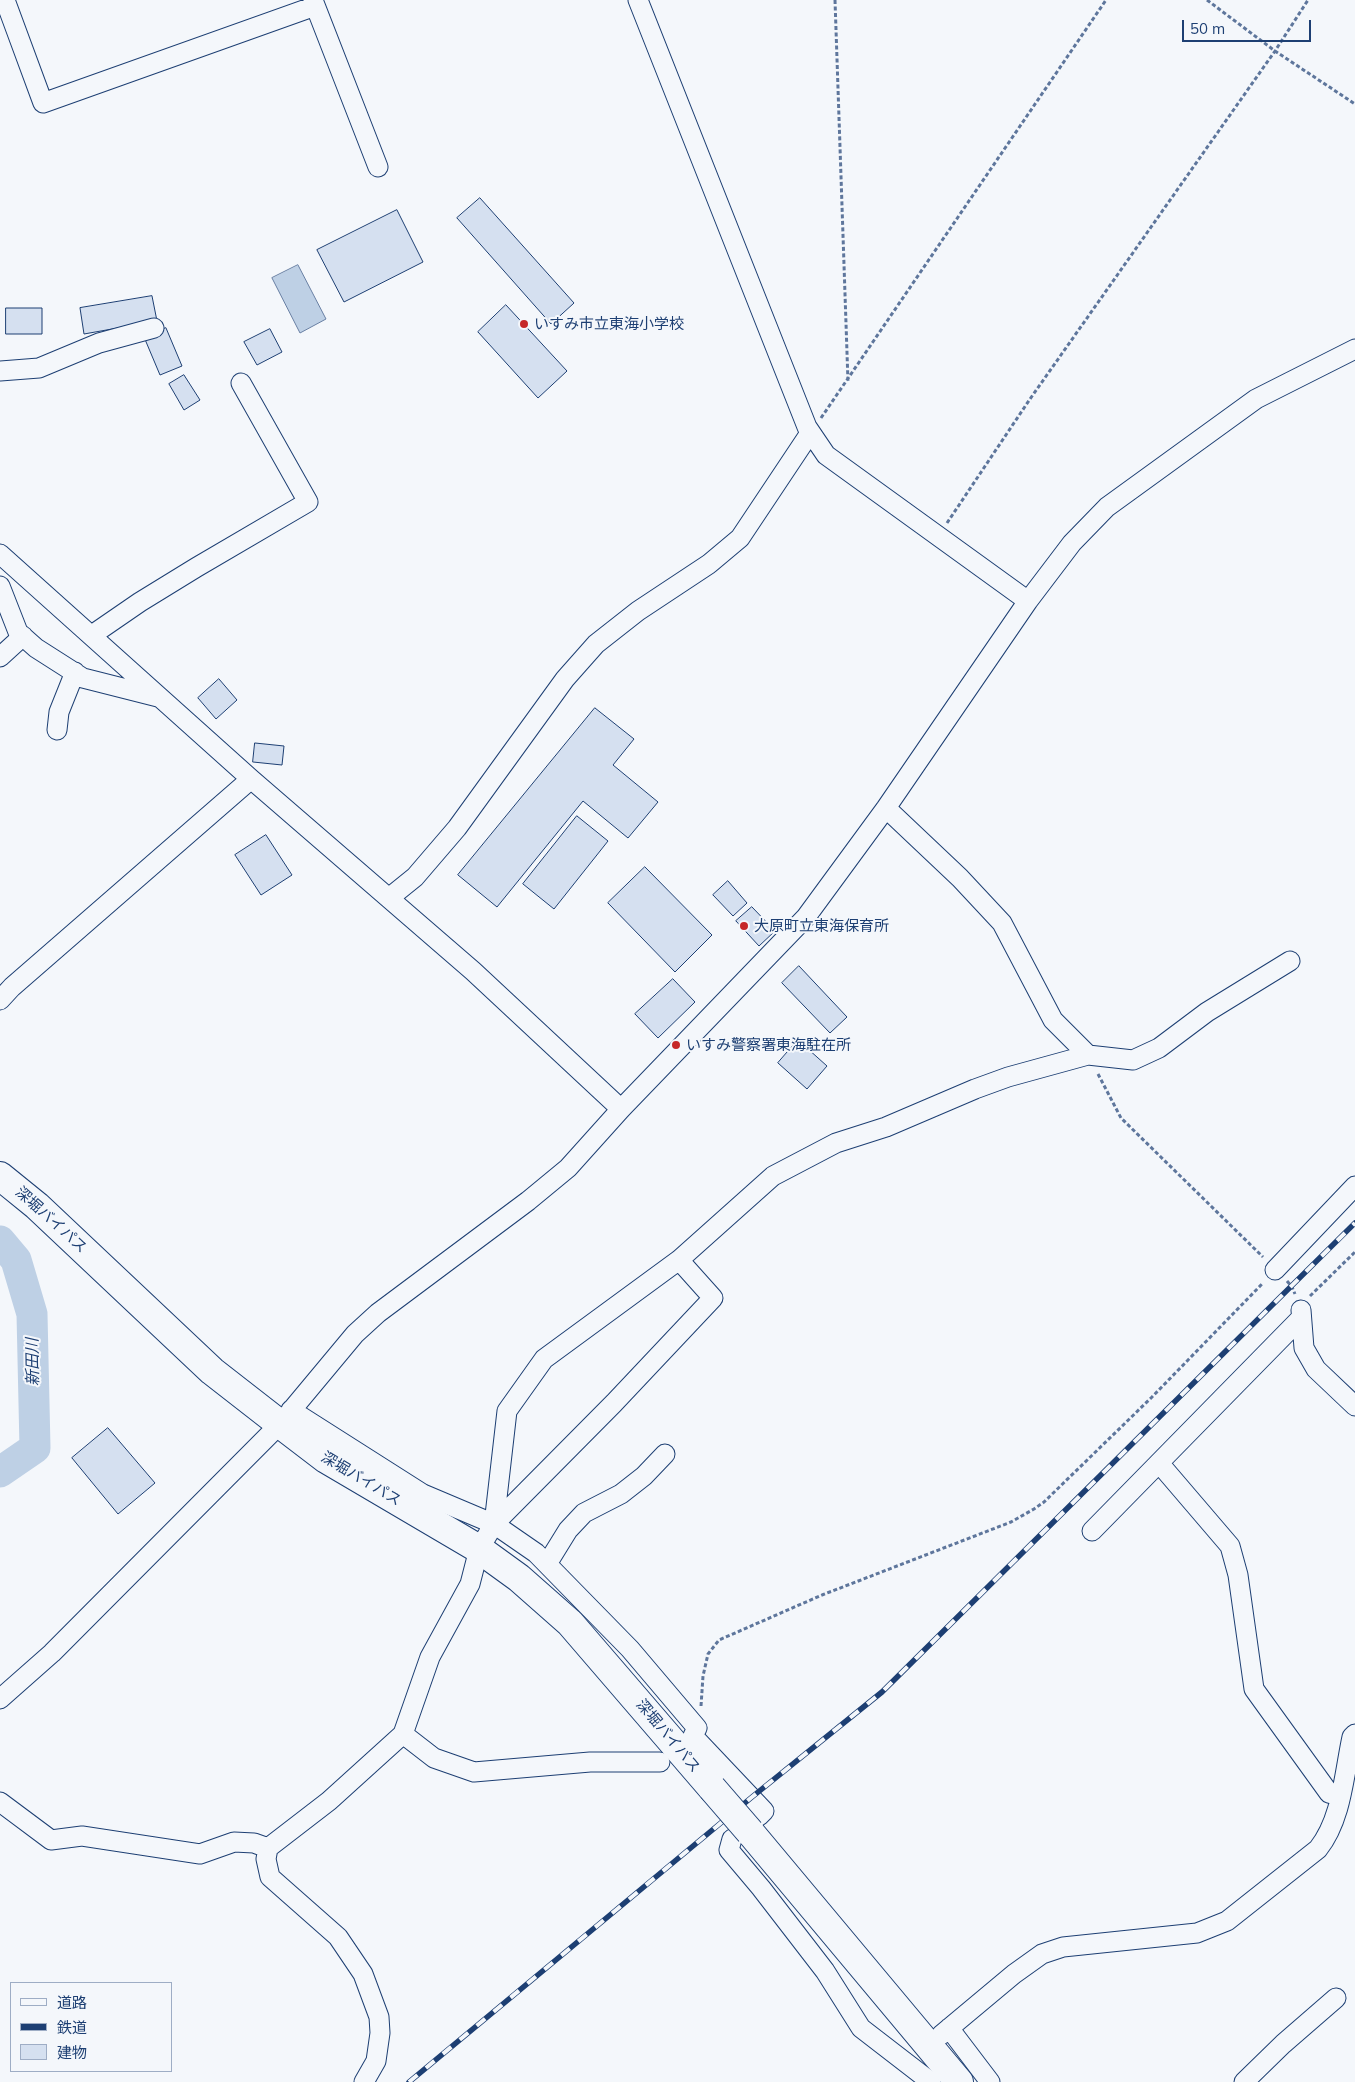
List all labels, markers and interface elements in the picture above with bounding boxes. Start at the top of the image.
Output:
scale bar [1185,10,1314,42]
text: 50 m [1190,19,1225,38]
place label: いすみ市立東海小学校 [534,315,684,333]
marker: いすみ市立東海小学校 [518,318,530,330]
place label: 大原町立東海保育所 [754,917,889,935]
marker: 大原町立東海保育所 [738,920,750,932]
place label: いすみ警察署東海駐在所 [686,1036,851,1054]
marker: いすみ警察署東海駐在所 [670,1039,682,1051]
street label: 深堀バイパス [12,1183,90,1257]
water label: 新田川 [23,1338,43,1386]
street label: 深堀バイパス [318,1448,404,1510]
street label: 深堀バイパス [632,1696,704,1776]
legend [10,1982,172,2072]
text: 道路 [57,1993,87,2012]
text: 鉄道 [57,2018,87,2037]
text: 建物 [57,2043,87,2062]

